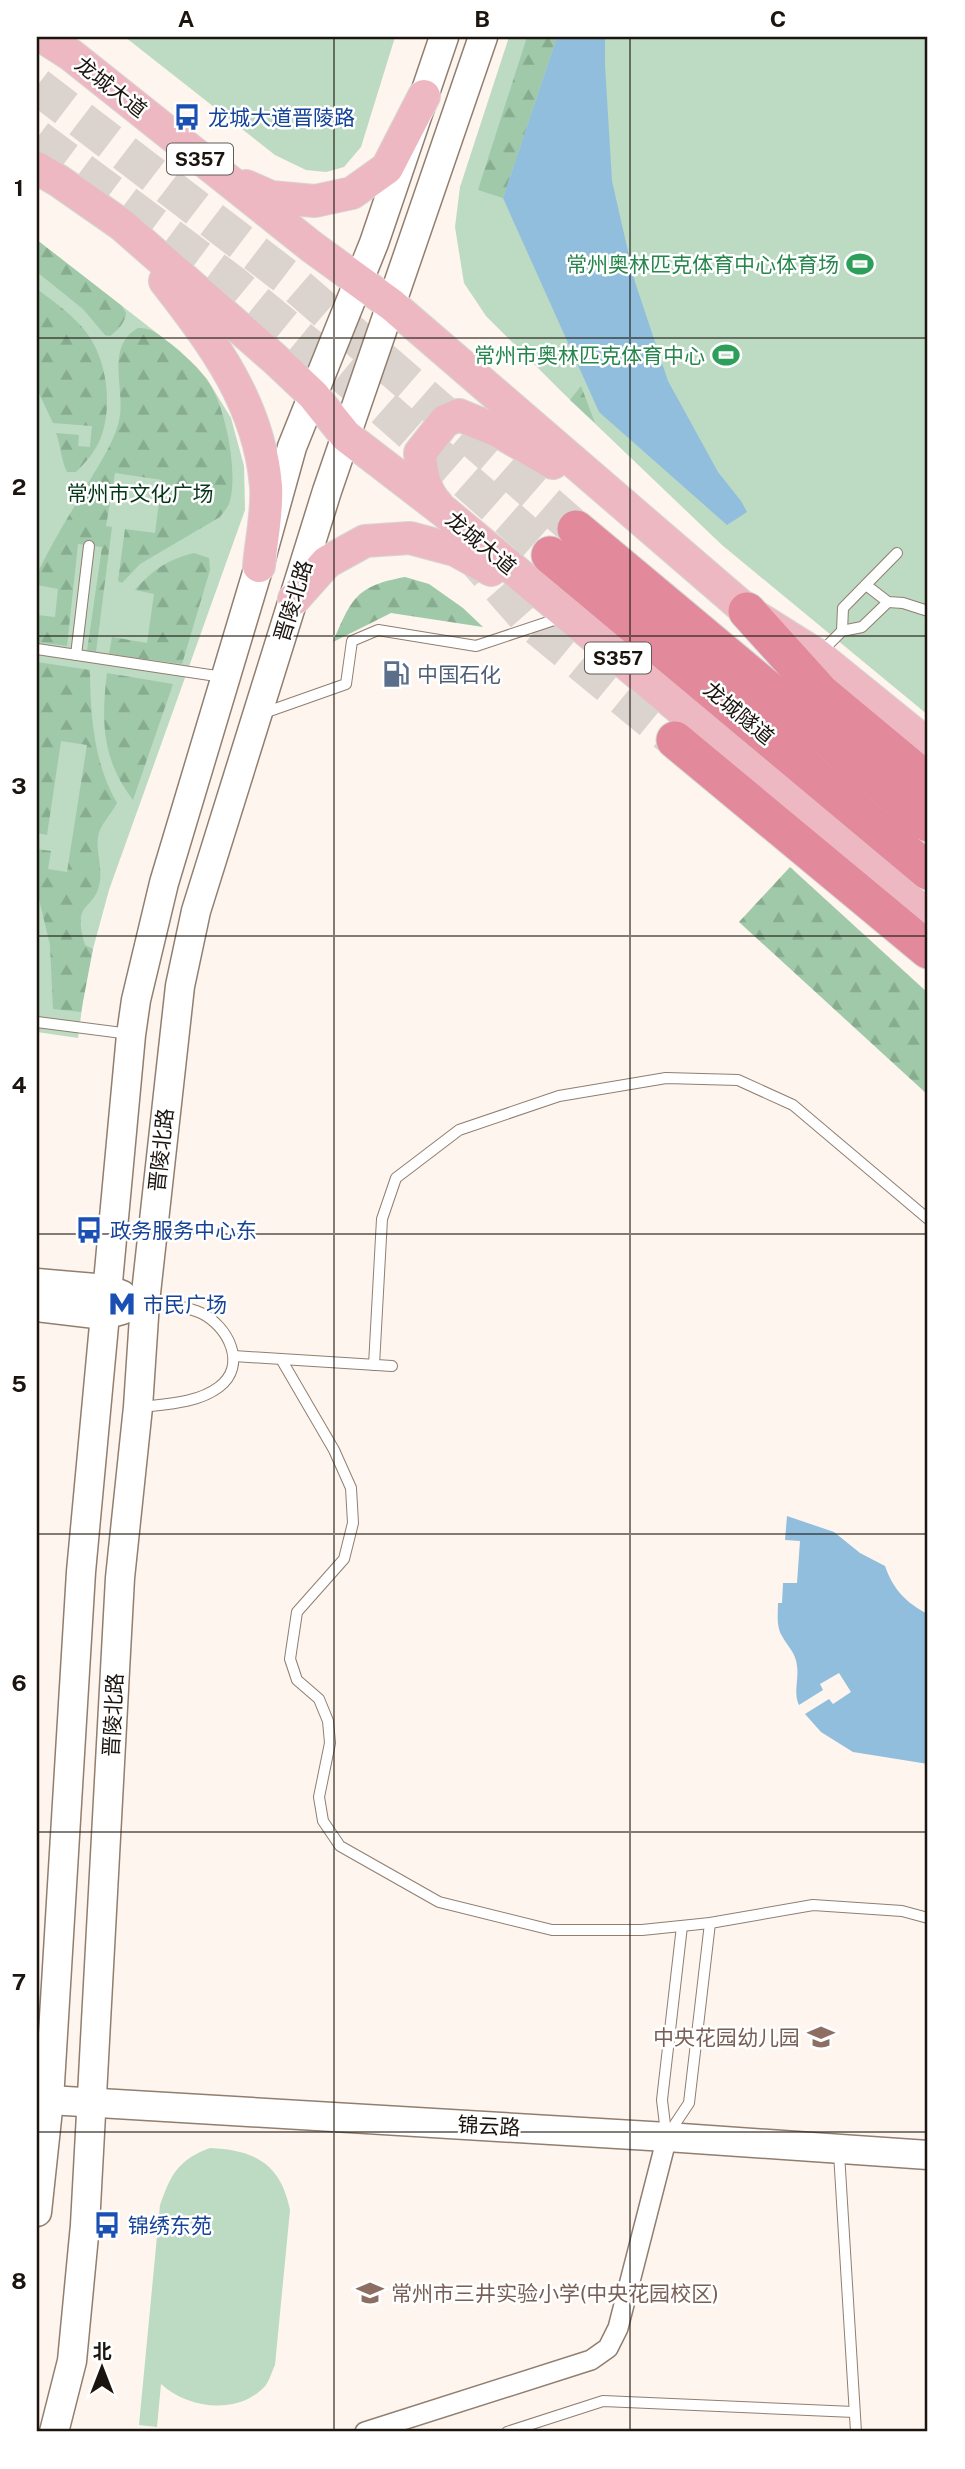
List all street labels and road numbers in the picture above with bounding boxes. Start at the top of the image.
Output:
street label: 龙城大道 [70,51,152,123]
road number: S357 [167,144,233,174]
street label: 龙城大道 [441,506,521,580]
street label: 晋陵北路 [269,557,317,645]
road number: S357 [585,642,651,674]
street label: 龙城隧道 [699,676,779,750]
street label: 晋陵北路 [144,1107,178,1193]
street label: 晋陵北路 [98,1672,128,1758]
street label: 锦云路 [457,2112,521,2140]

